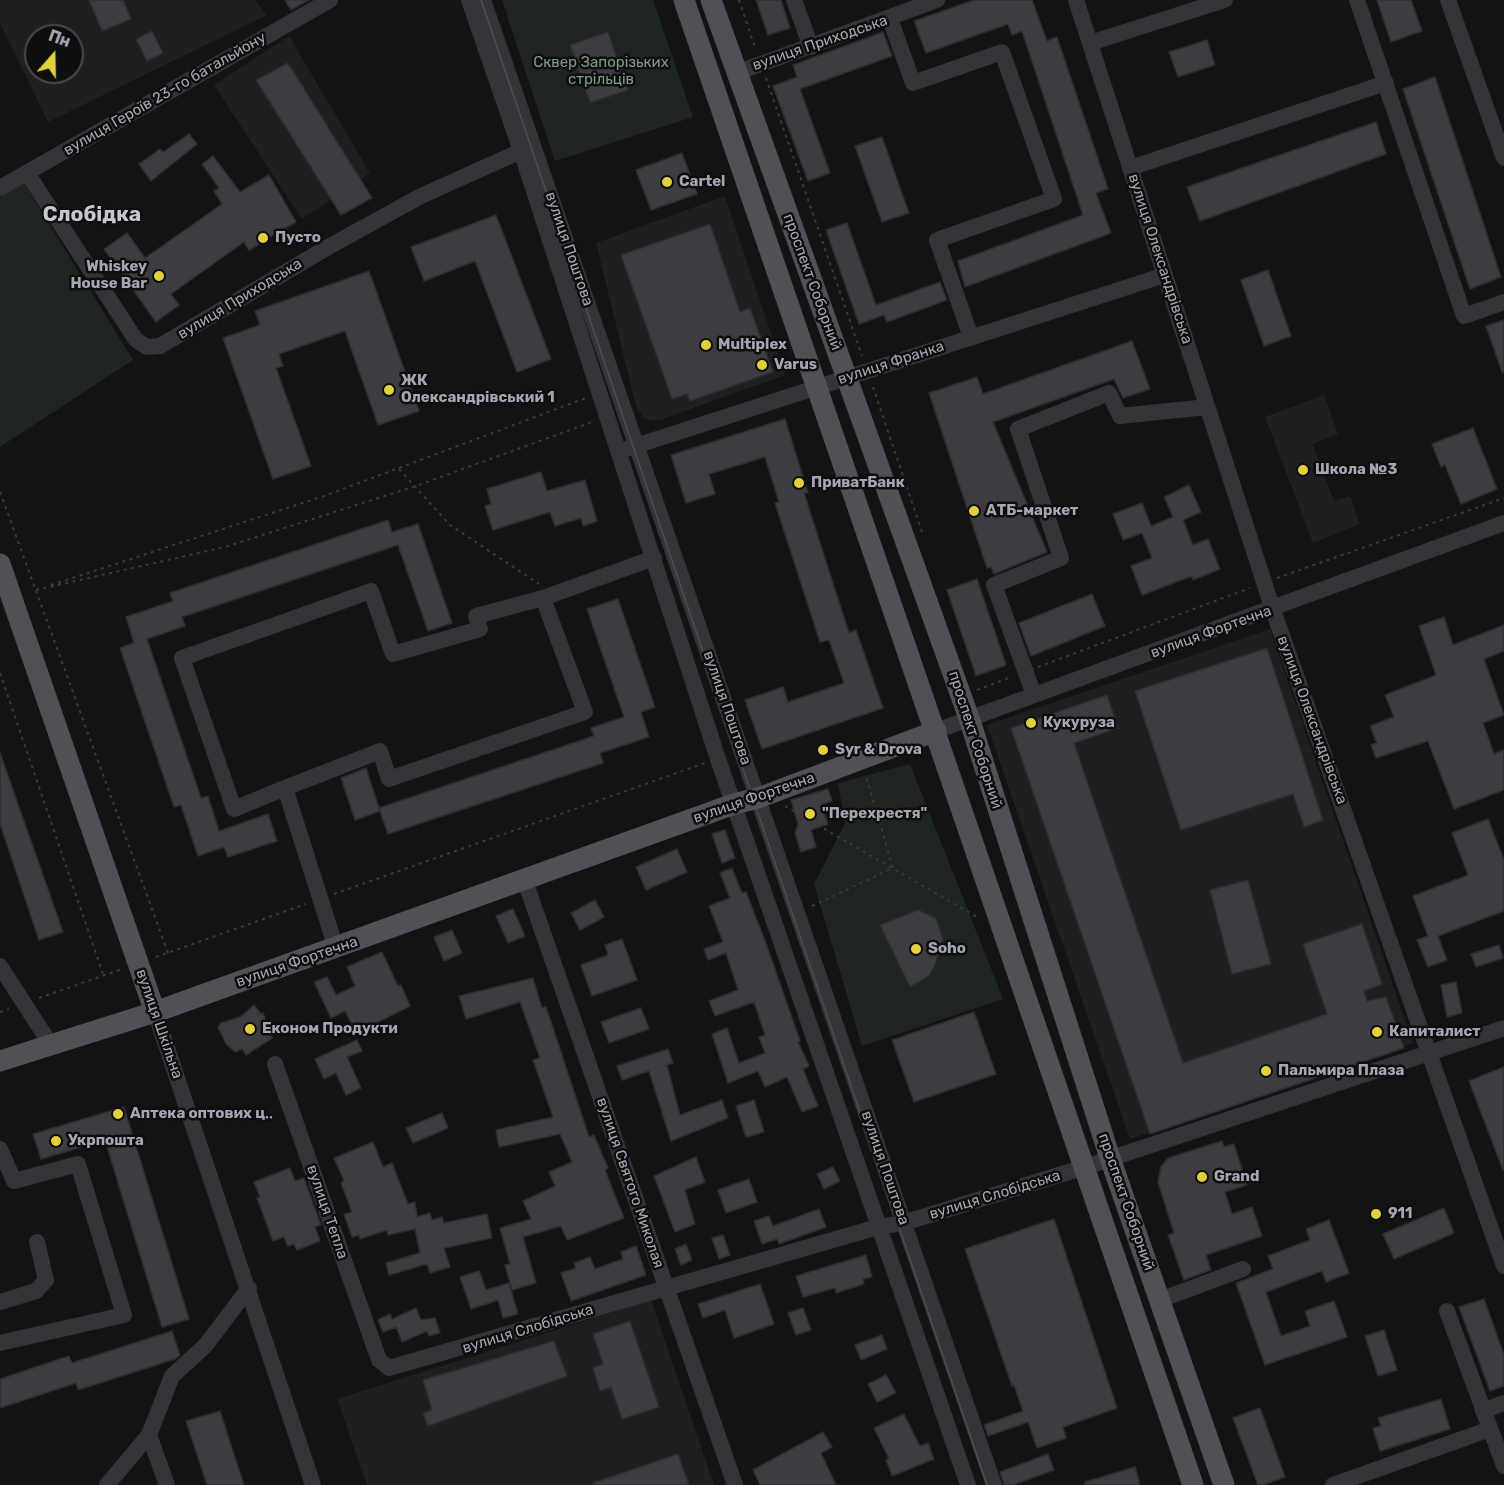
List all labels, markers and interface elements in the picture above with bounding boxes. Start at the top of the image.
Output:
street label: вулиця Приходська [750,11,890,75]
north arrow [24,24,84,84]
text: Пн [46,26,73,51]
street label: вулиця Героїв 23-го батальйону [61,29,269,159]
park label: Сквер Запорізьких стрільців [533,54,669,89]
street label: вулиця Олександрівська [1124,172,1196,346]
place label: Cartel [679,173,725,191]
marker: Cartel [660,175,674,189]
street label: вулиця Поштова [541,190,597,308]
district label: Слобідка [43,202,141,228]
street label: проспект Соборний [779,211,845,353]
place label: Пусто [275,229,321,247]
marker: Пусто [256,231,270,245]
street label: вулиця Приходська [175,255,305,343]
place label: Whiskey House Bar [70,258,147,293]
marker: Whiskey House Bar [152,269,166,283]
place label: Multiplex [718,336,787,354]
street label: вулиця Франка [836,337,946,389]
marker: Multiplex [699,338,713,352]
place label: Varus [774,356,817,374]
marker: Varus [755,358,769,372]
place label: ЖК Олександрівський 1 [401,372,555,407]
marker: ЖК Олександрівський 1 [382,383,396,397]
place label: Школа №3 [1315,461,1397,479]
marker: Школа №3 [1296,463,1310,477]
place label: ПриватБанк [811,474,905,492]
marker: ПриватБанк [792,476,806,490]
place label: АТБ-маркет [986,502,1078,520]
marker: АТБ-маркет [967,504,981,518]
street label: вулиця Фортечна [1148,602,1274,662]
street label: вулиця Олександрівська [1273,633,1351,807]
street label: вулиця Поштова [699,649,755,767]
street label: проспект Соборний [944,669,1006,811]
place label: Кукуруза [1043,714,1115,732]
marker: Кукуруза [1024,716,1038,730]
place label: Syr & Drova [835,741,922,759]
marker: Syr & Drova [816,743,830,757]
street label: вулиця Фортечна [691,769,817,827]
place label: "Перехрестя" [822,805,927,823]
marker: "Перехрестя" [803,807,817,821]
street label: вулиця Фортечна [234,933,360,991]
place label: Soho [928,940,966,958]
marker: Soho [909,942,923,956]
street label: вулиця Шкільна [132,967,186,1081]
place label: Економ Продукти [262,1020,398,1038]
marker: Економ Продукти [243,1022,257,1036]
place label: Капиталист [1389,1023,1480,1041]
marker: Капиталист [1370,1025,1384,1039]
place label: Пальмира Плаза [1278,1062,1404,1080]
marker: Пальмира Плаза [1259,1064,1273,1078]
street label: вулиця Святого Миколая [592,1095,668,1271]
place label: Аптека оптових ц‥ [130,1105,273,1123]
marker: Аптека оптових ц‥ [111,1107,125,1121]
street label: вулиця Поштова [857,1109,913,1227]
street label: проспект Соборний [1094,1131,1158,1273]
place label: Укрпошта [68,1132,144,1150]
marker: Укрпошта [49,1134,63,1148]
street label: вулиця Тепла [303,1163,351,1261]
street label: вулиця Слобідська [927,1167,1063,1223]
place label: Grand [1214,1168,1259,1186]
marker: Grand [1195,1170,1209,1184]
place label: 911 [1388,1205,1413,1223]
marker: 911 [1369,1207,1383,1221]
street label: вулиця Слобідська [460,1301,596,1357]

